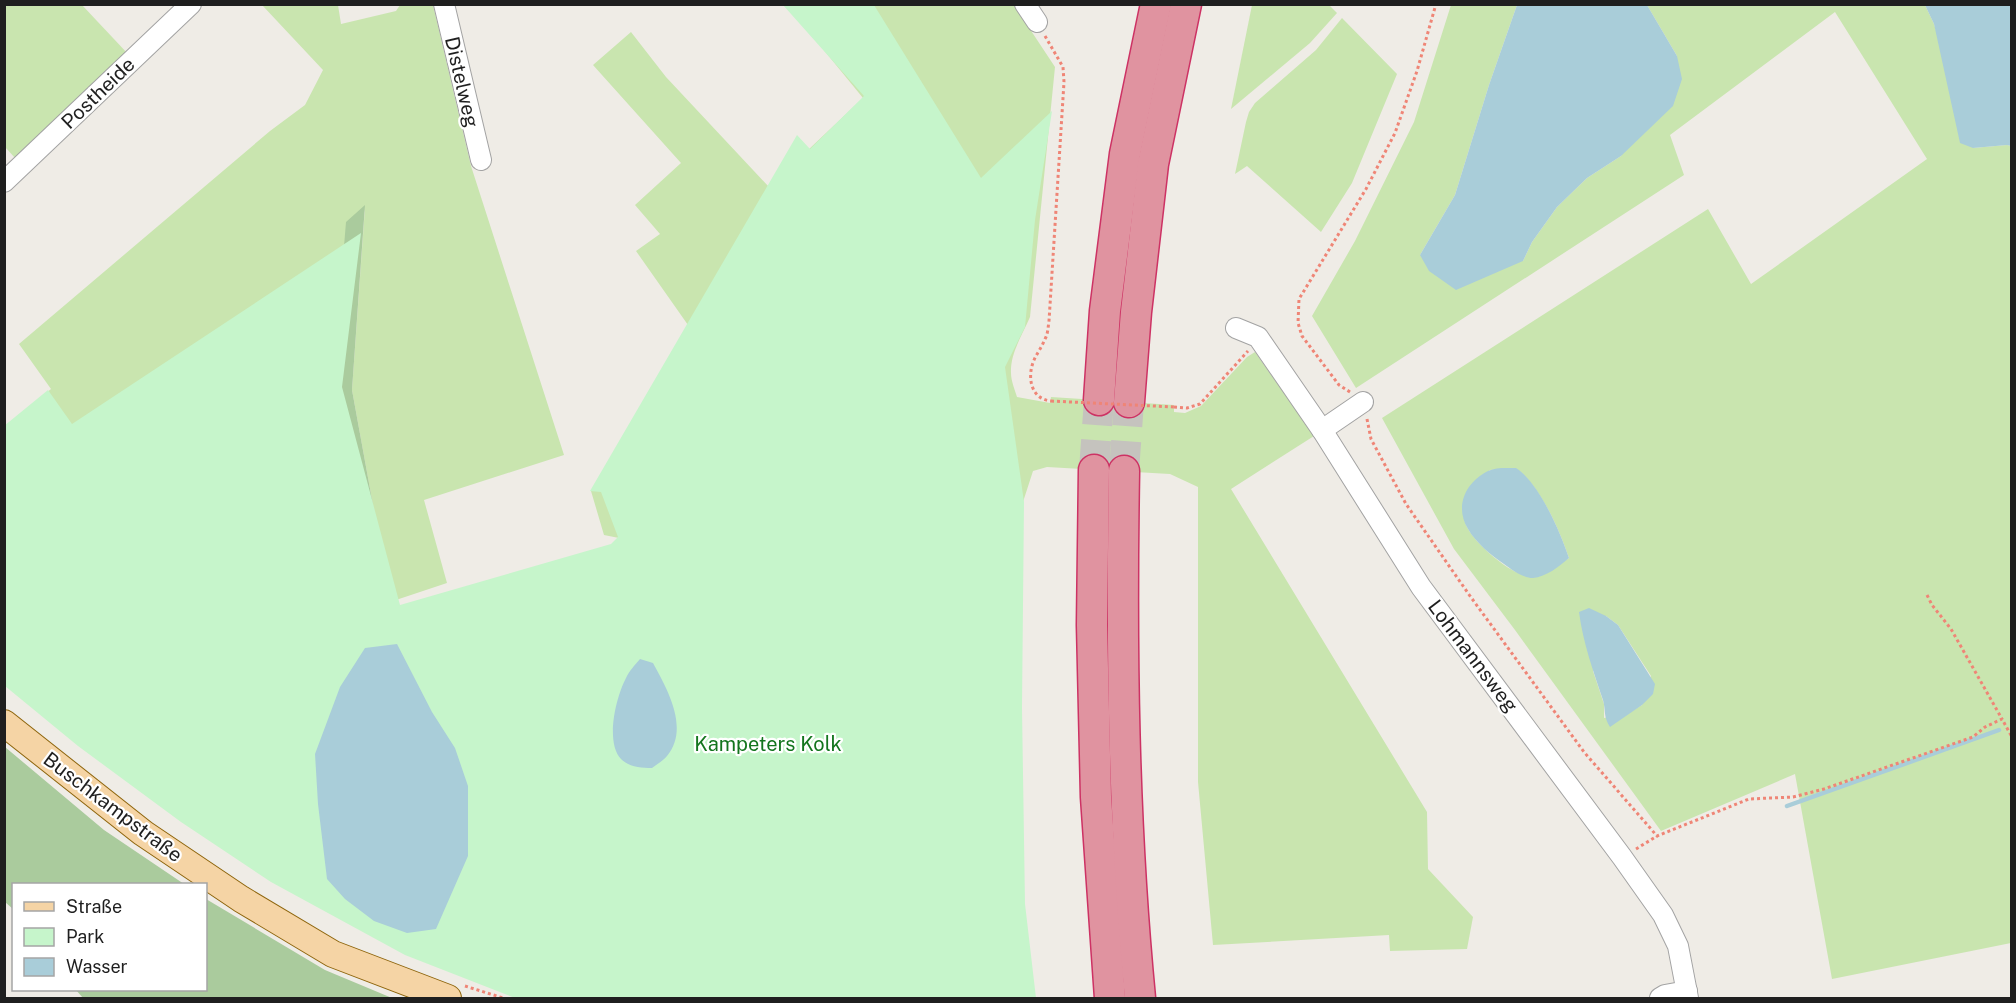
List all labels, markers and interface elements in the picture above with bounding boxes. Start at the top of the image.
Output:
street label: Distelweg [440,34,484,130]
street label: Postheide [56,52,140,134]
street label: Lohmannsweg [1423,595,1523,717]
park label: Kampeters Kolk [694,732,842,756]
street label: Buschkampstraße [39,747,187,867]
legend [12,883,207,991]
text: Straße [66,896,122,917]
text: Park [66,926,104,947]
text: Wasser [66,956,128,977]

